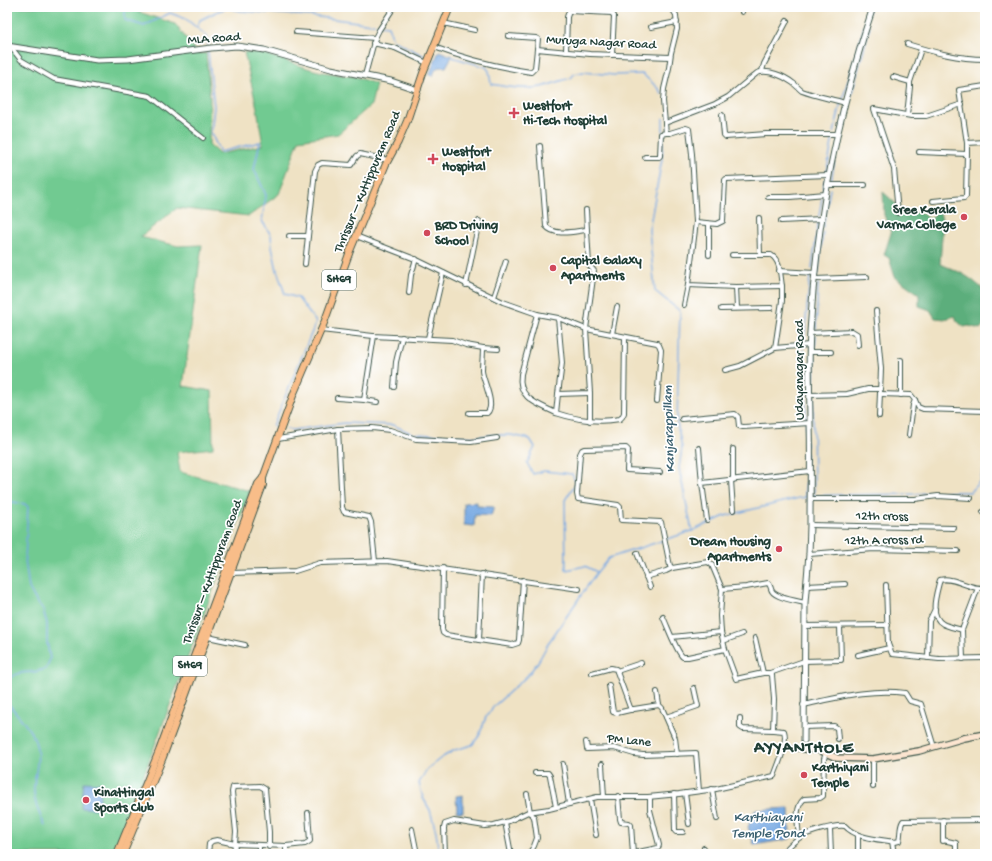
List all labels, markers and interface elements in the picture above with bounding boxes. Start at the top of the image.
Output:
street label: MLA Road [187,30,242,48]
street label: Muruga Nagar Road [546,33,658,53]
place label: Westfort Hi-Tech Hospital [522,98,607,130]
marker: Westfort Hi-Tech Hospital [508,107,520,119]
street label: Thrissur – Kuttippuram Road [331,108,405,256]
place label: Westfort Hospital [441,144,492,176]
marker: Westfort Hospital [427,153,439,165]
place label: Sree Kerala Varma College [876,203,957,233]
marker: Sree Kerala Varma College [959,212,969,222]
place label: BRD Driving School [434,219,499,249]
marker: BRD Driving School [422,228,432,238]
place label: Capital Galaxy Apartments [560,254,642,285]
marker: Capital Galaxy Apartments [548,263,558,273]
road number: SH69 [322,270,356,290]
street label: Udayanagar Road [793,319,808,420]
water label: Kanjarappillam [660,385,680,473]
street label: Thrissur – Kuttippuram Road [180,497,246,647]
street label: 12th cross [855,509,909,525]
street label: 12th A cross rd [844,533,925,549]
place label: Dream Housing Apartments [689,535,772,566]
marker: Dream Housing Apartments [774,544,784,554]
road number: SH69 [173,656,207,676]
street label: PM Lane [605,731,652,751]
district label: AYYANTHOLE [753,739,855,759]
place label: Karthiyani Temple [811,761,869,792]
marker: Karthiyani Temple [799,770,809,780]
place label: Kinattingal Sports Club [93,786,155,817]
marker: Kinattingal Sports Club [81,795,91,805]
water label: Karthiayani Temple Pond [732,810,806,843]

